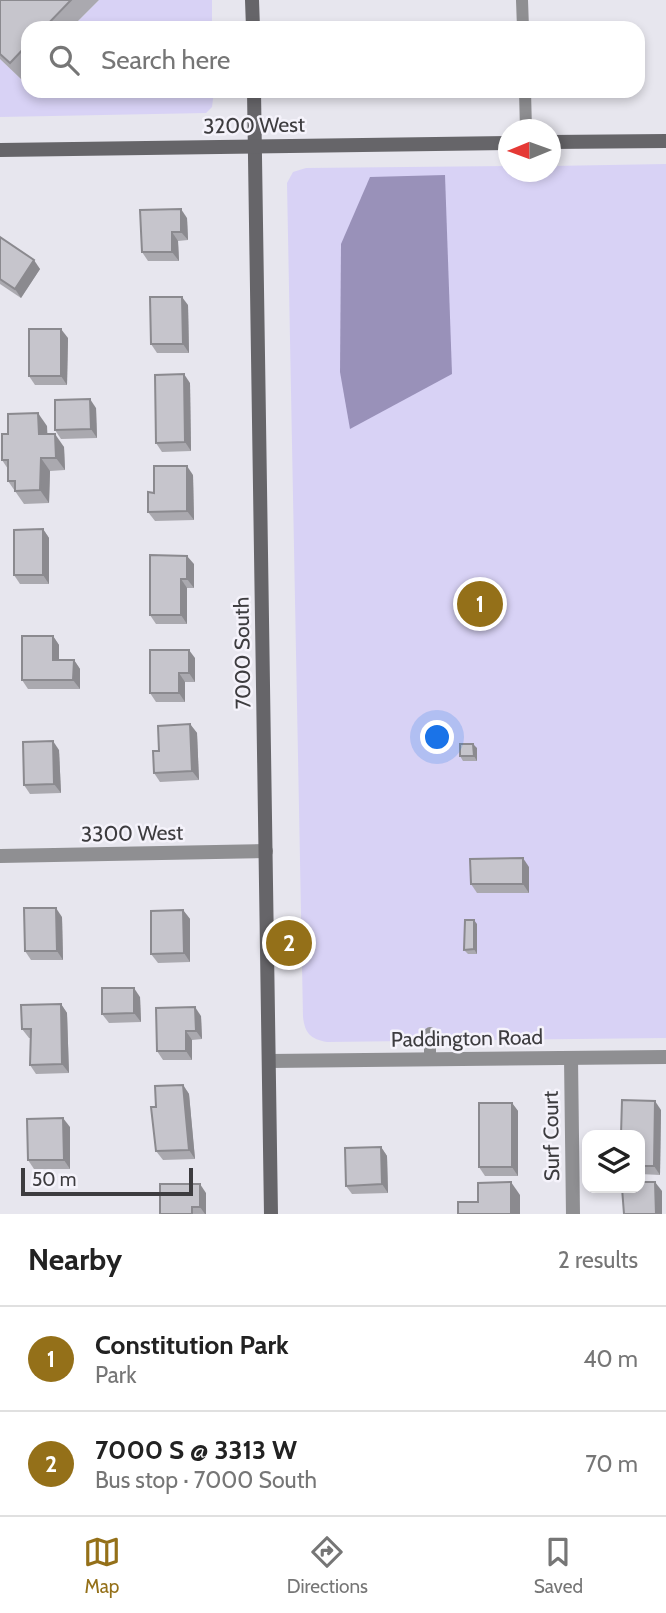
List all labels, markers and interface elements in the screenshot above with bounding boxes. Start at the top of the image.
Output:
search box [21,21,645,98]
icon: search [45,41,83,79]
text: Search here [101,44,230,76]
street label: 3200 West [203,112,305,138]
north arrow [498,119,561,182]
pin: 1 [457,578,503,630]
street label: 7000 South [229,597,255,709]
your location [420,720,454,754]
street label: 3300 West [81,820,183,846]
pin: 2 [266,917,312,969]
street label: Paddington Road [391,1024,543,1052]
street label: Surf Court [538,1091,564,1181]
map controls [582,1130,645,1193]
button: layers [582,1130,645,1193]
scale bar [21,1165,192,1197]
text: 50 m [32,1168,76,1191]
text: Nearby [28,1241,122,1278]
text: 2 results [558,1246,638,1274]
text: Constitution Park [95,1329,289,1361]
text: 1 [47,1345,55,1373]
text: 40 m [583,1345,638,1373]
text: Park [95,1361,136,1389]
text: 7000 S @ 3313 W [95,1434,297,1466]
text: 2 [45,1450,57,1478]
text: 70 m [585,1450,638,1478]
text: Bus stop · 7000 South [95,1466,317,1494]
tab: Map [83,1533,121,1598]
tab: Directions [287,1533,368,1598]
tab: Saved [534,1533,583,1598]

